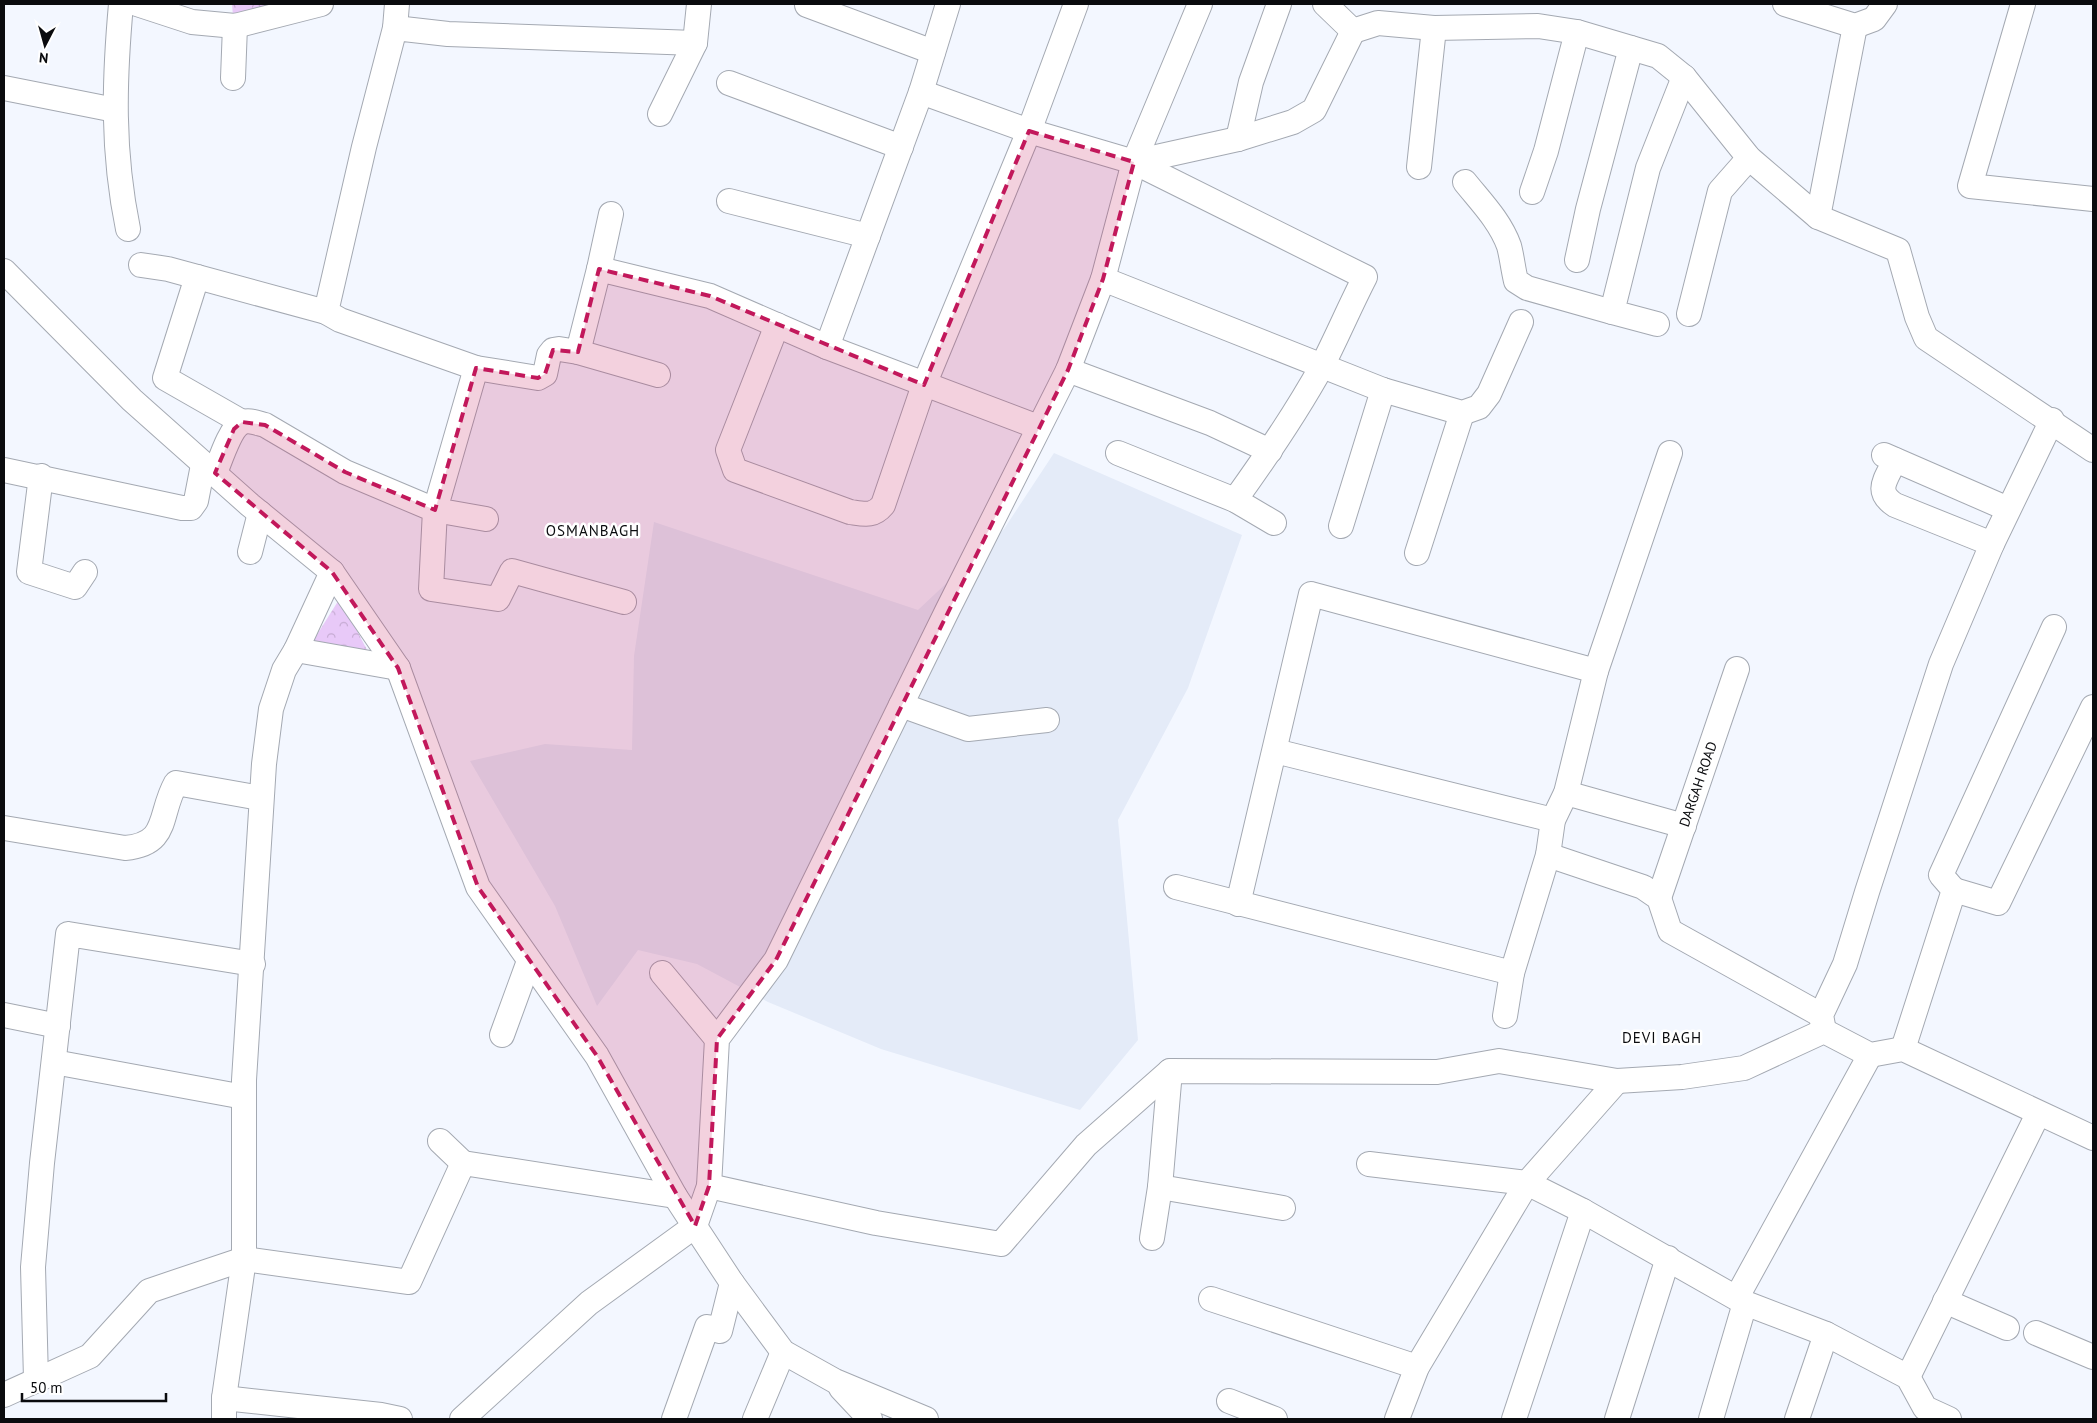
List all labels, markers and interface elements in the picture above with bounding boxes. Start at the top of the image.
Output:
north arrow [20,20,70,70]
text: N [38,48,49,67]
district label: OSMANBAGH [546,521,640,540]
street label: DARGAH ROAD [1675,739,1721,829]
district label: DEVI BAGH [1622,1028,1702,1047]
scale bar [22,1370,166,1402]
text: 50 m [30,1378,63,1397]

